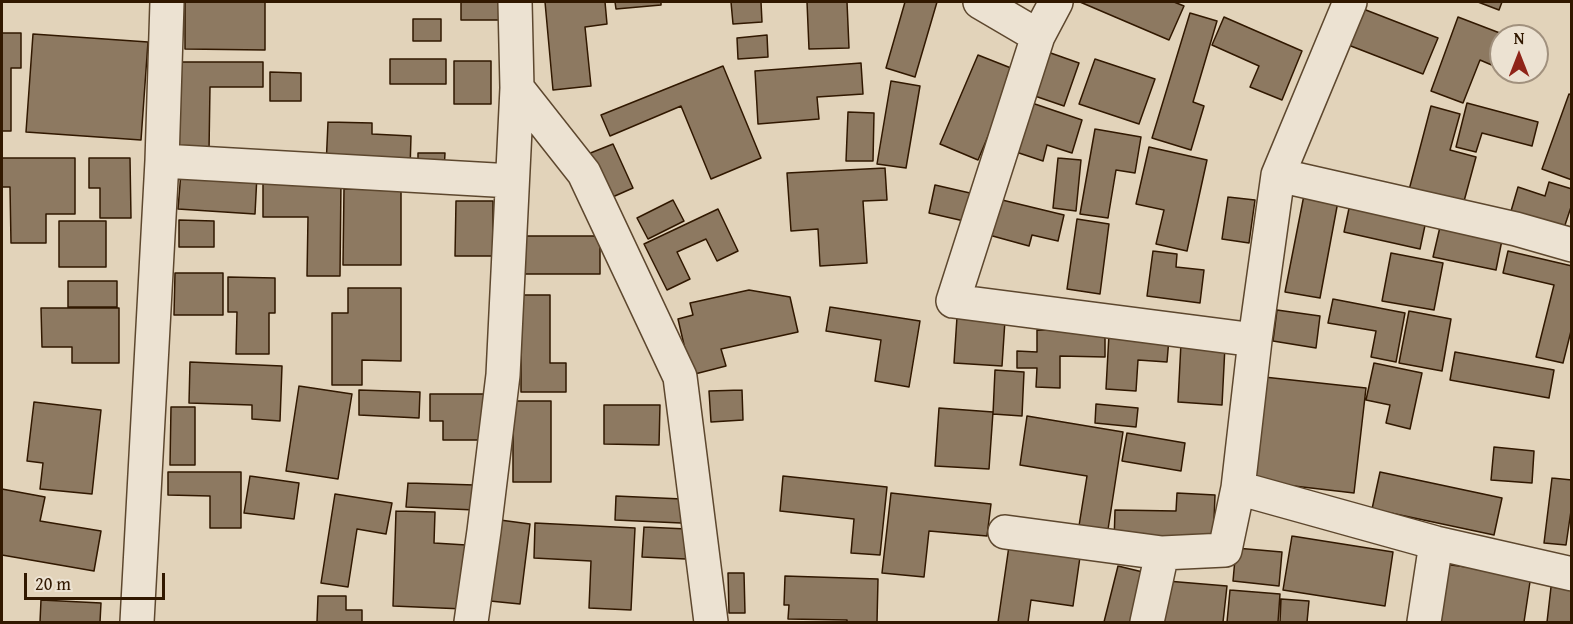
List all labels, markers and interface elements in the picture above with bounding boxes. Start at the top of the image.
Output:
north arrow [1489,24,1549,84]
text: N [1514,26,1524,50]
scale bar [27,561,168,599]
text: 20 m [35,570,71,597]

